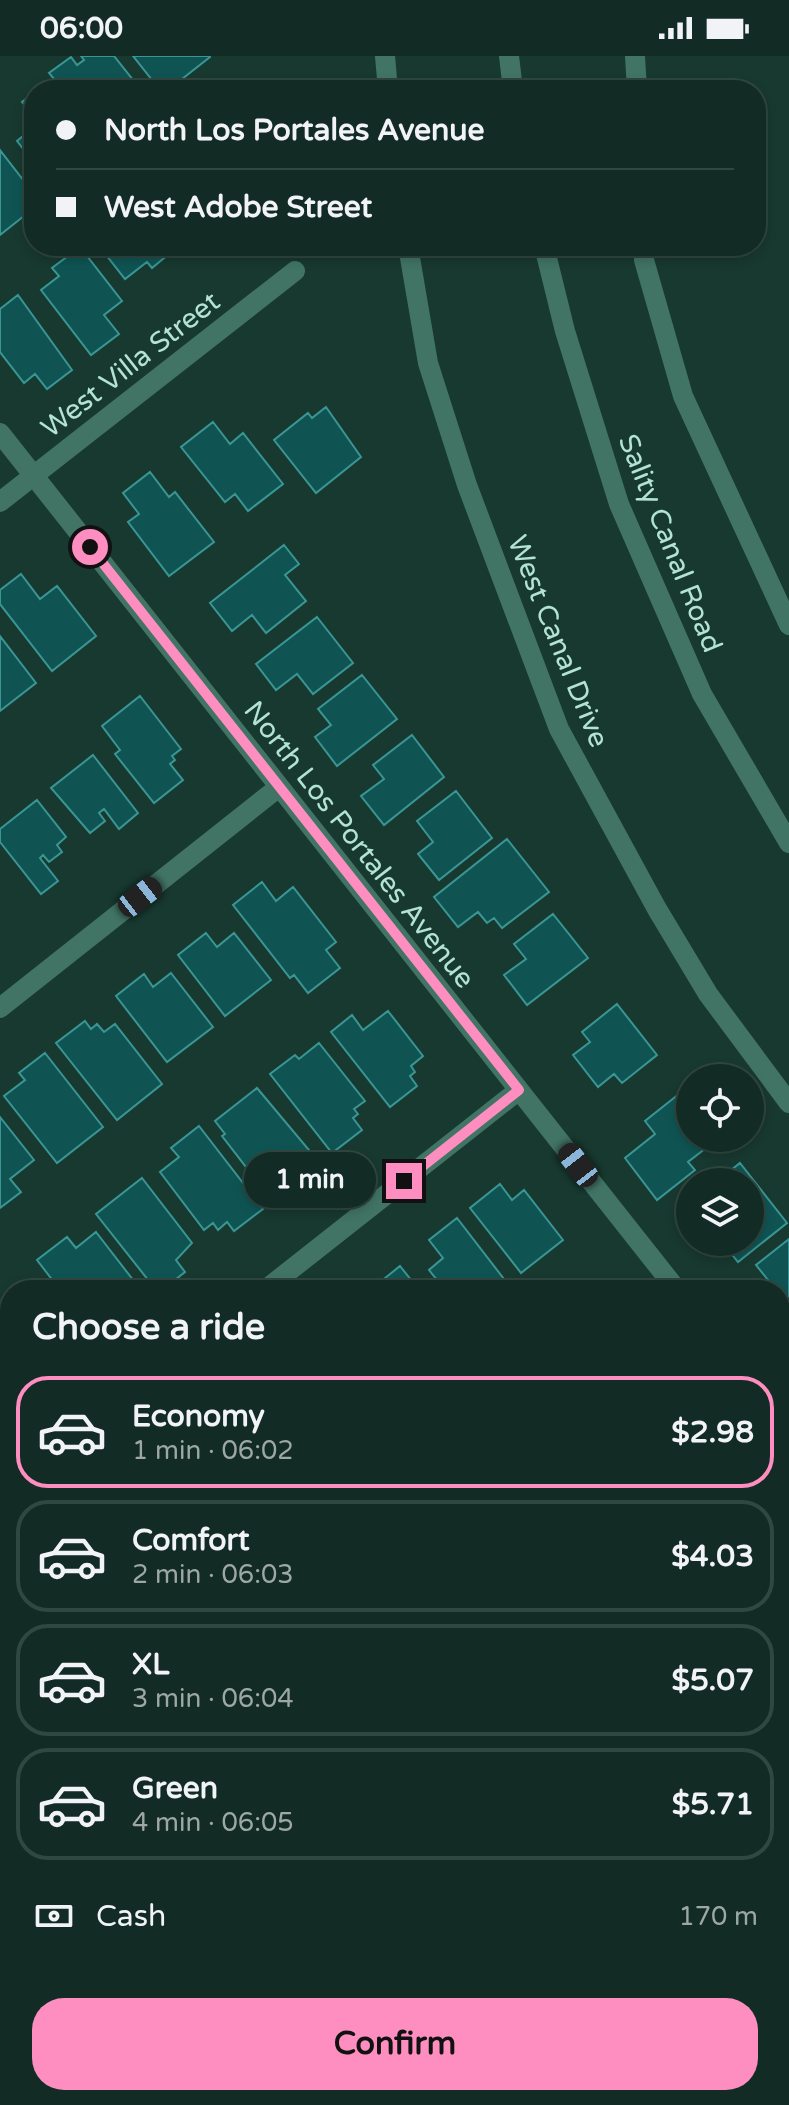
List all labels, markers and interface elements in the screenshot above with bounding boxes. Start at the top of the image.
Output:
text: 06:00 [40,10,123,47]
text: North Los Portales Avenue [104,112,484,149]
text: West Adobe Street [104,189,372,226]
street label: West Villa Street [35,284,227,445]
street label: Sality Canal Road [611,429,729,657]
route start [72,529,108,565]
street label: West Canal Drive [500,531,616,752]
street label: North Los Portales Avenue [237,694,482,995]
car [114,873,166,921]
map controls [676,1064,764,1256]
button: locate [676,1064,764,1152]
car [554,1139,602,1191]
callout: 1 min [244,1153,376,1209]
route end [386,1163,422,1199]
text: 1 min [275,1164,345,1195]
button: layers [676,1168,764,1256]
text: Choose a ride [32,1306,265,1349]
icon: car [36,1396,108,1468]
text: Economy [132,1398,265,1435]
text: $2.98 [671,1414,754,1451]
text: 1 min · 06:02 [132,1435,294,1466]
icon: car [36,1520,108,1592]
text: Comfort [132,1522,250,1559]
text: $4.03 [671,1538,754,1575]
text: 2 min · 06:03 [132,1559,294,1590]
icon: car [36,1644,108,1716]
text: XL [132,1646,169,1683]
text: $5.07 [672,1662,754,1699]
text: 3 min · 06:04 [132,1683,294,1714]
icon: car [36,1768,108,1840]
text: Green [132,1770,218,1807]
text: $5.71 [672,1786,754,1823]
text: 4 min · 06:05 [132,1807,294,1838]
icon: cash [32,1894,76,1938]
text: Cash [96,1898,166,1935]
text: 170 m [678,1901,758,1932]
button: Confirm [32,1998,758,2090]

